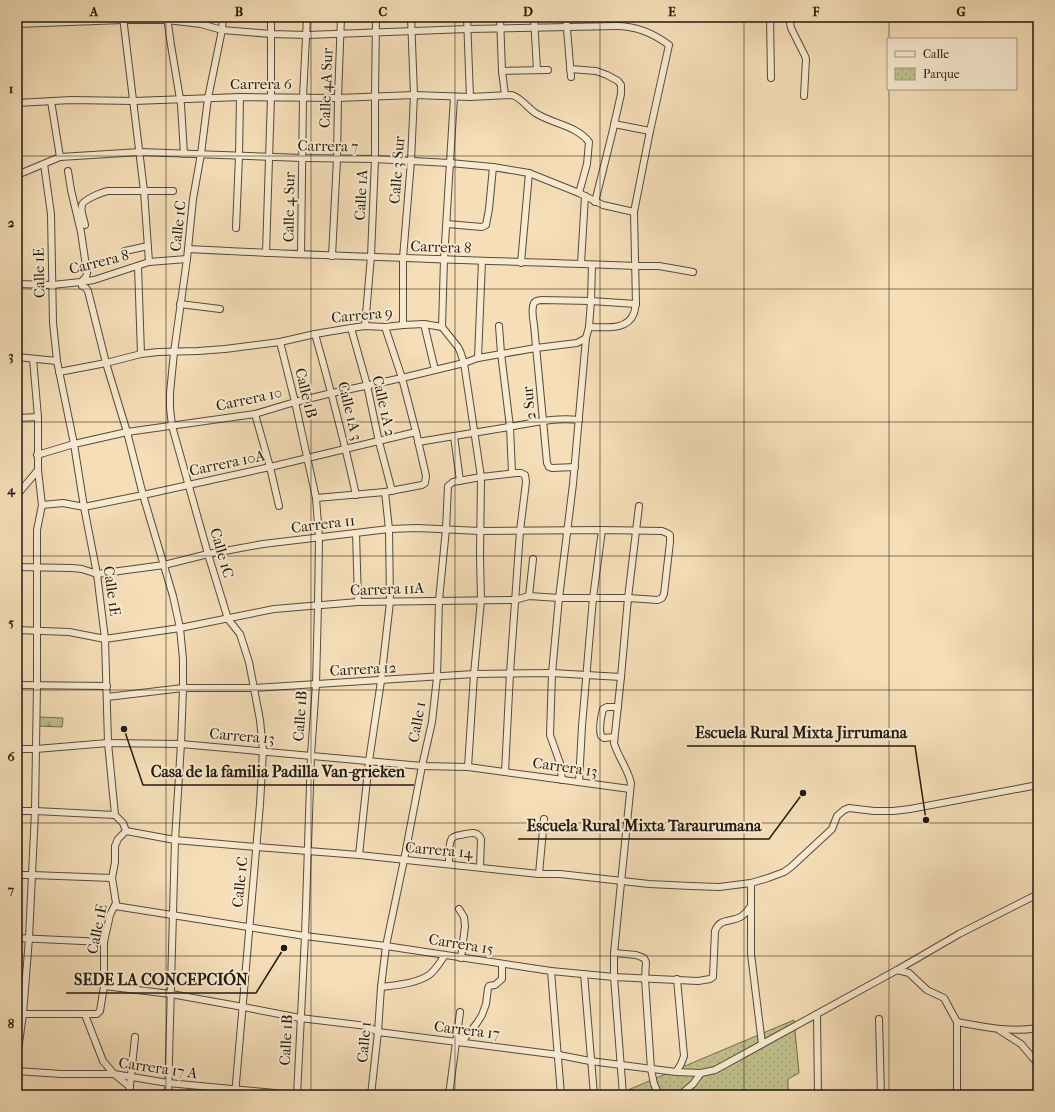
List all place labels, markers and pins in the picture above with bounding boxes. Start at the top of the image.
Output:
callout: Escuela Rural Mixta Jirrumana [687,718,915,746]
callout: Casa de la familia Padilla Van-grieken [143,757,414,785]
callout: Escuela Rural Mixta Taraurumana [518,811,769,839]
callout: SEDE LA CONCEPCIÓN [66,965,256,993]

